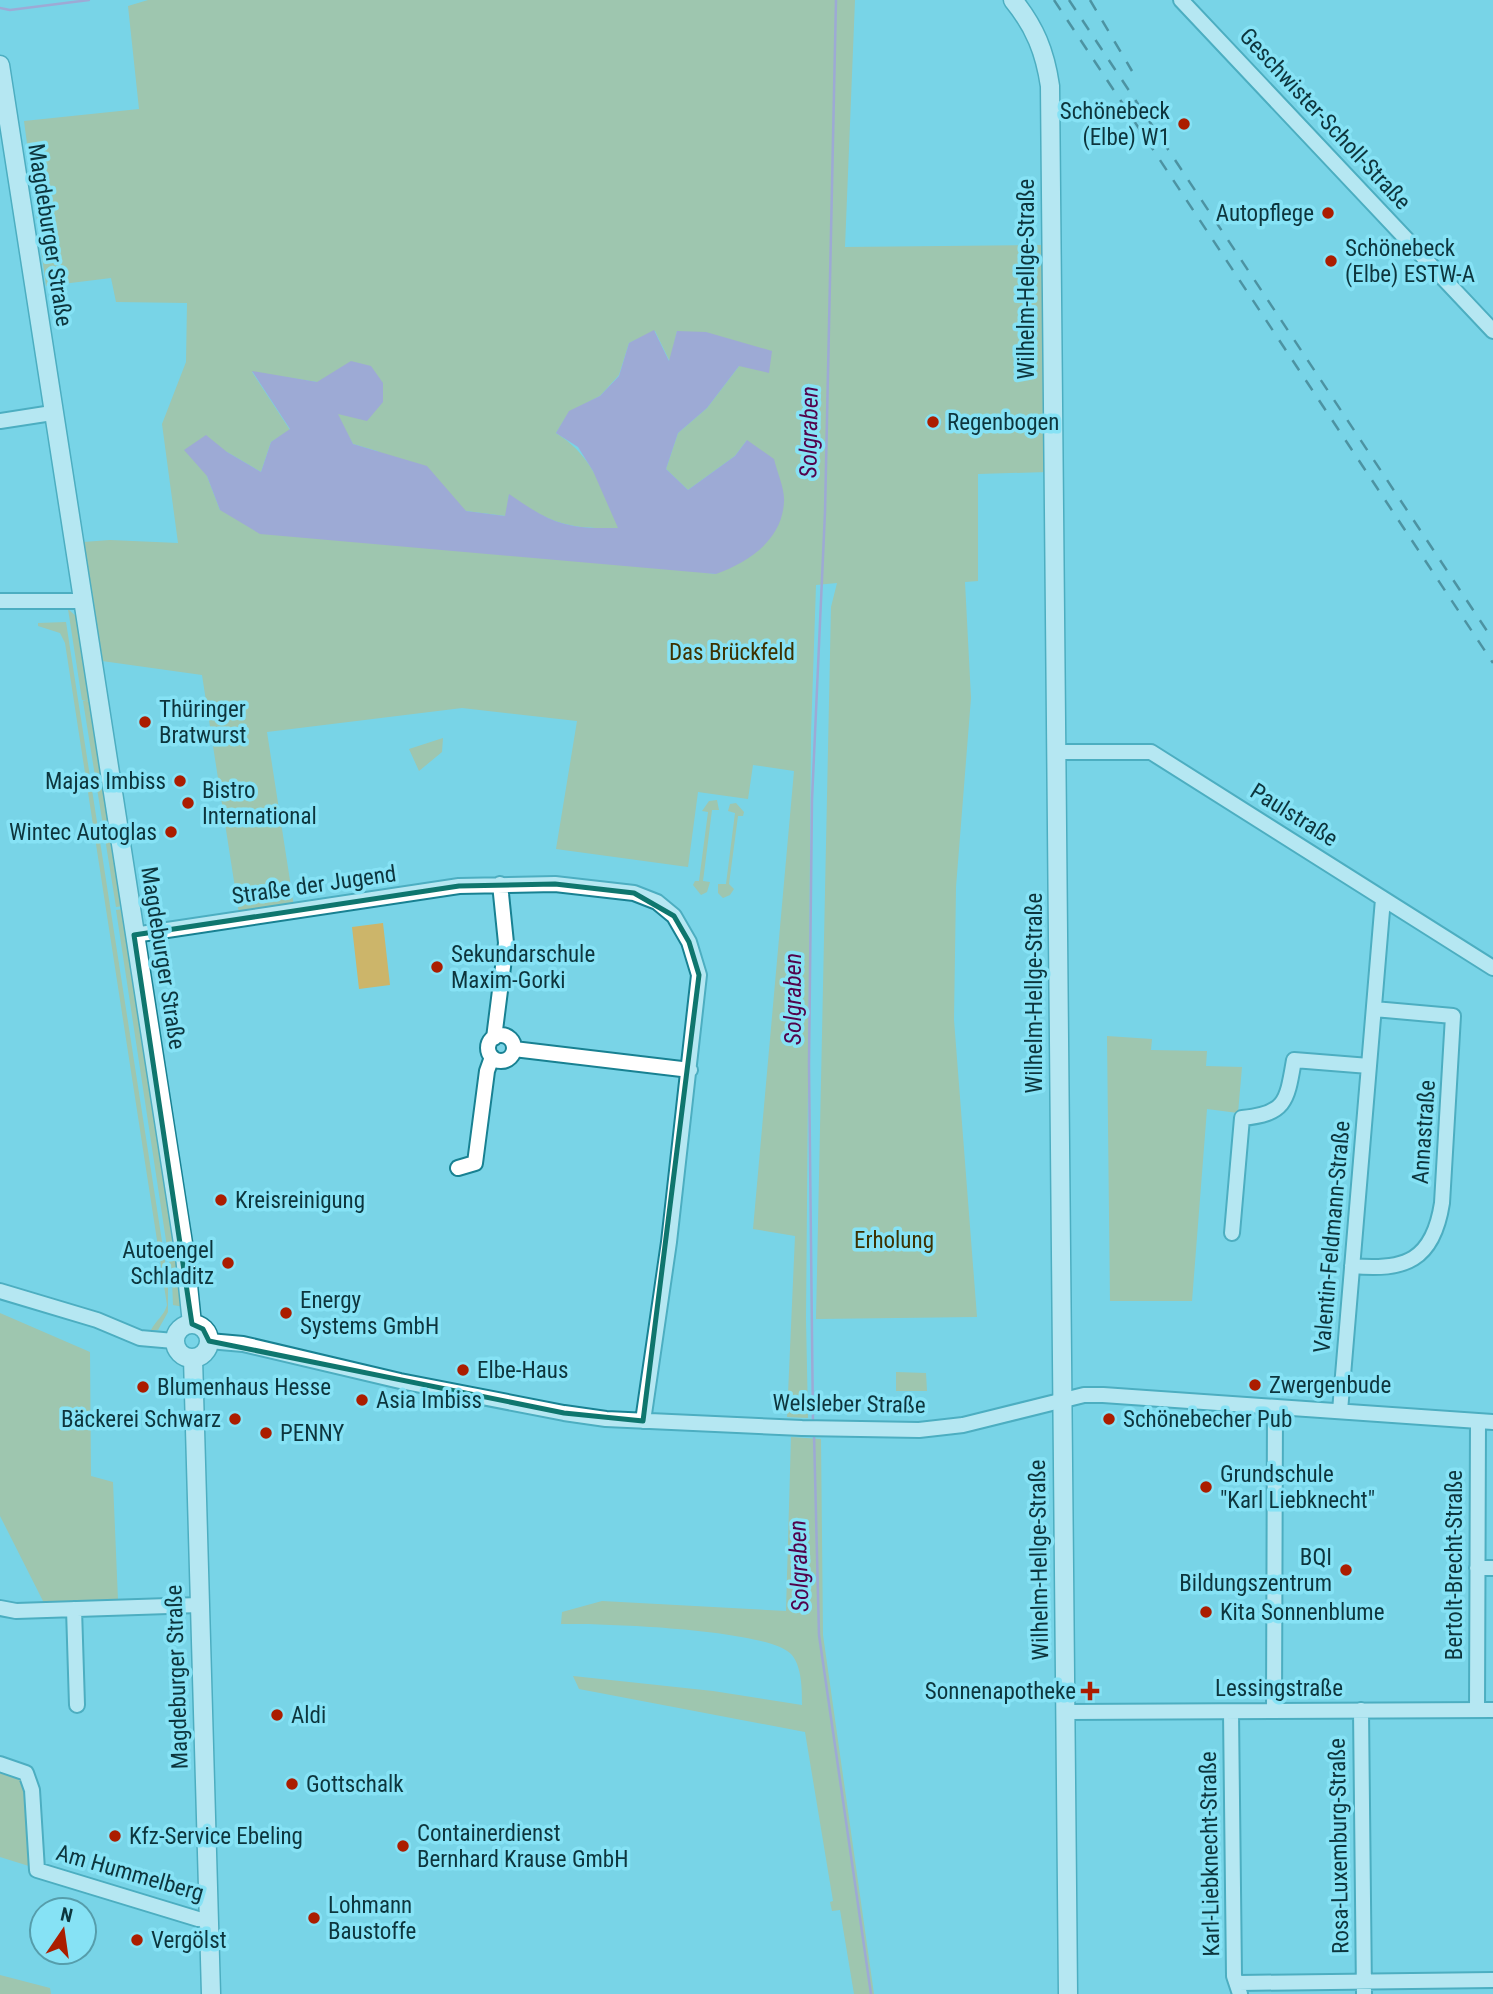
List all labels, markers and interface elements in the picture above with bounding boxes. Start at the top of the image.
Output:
street label: Geschwister-Scholl-Straße [1234,23,1416,215]
place label: Schönebeck (Elbe) W1 [1060,98,1171,151]
marker: Schönebeck (Elbe) W1 [1176,116,1192,132]
street label: Magdeburger Straße [22,142,78,328]
street label: Wilhelm-Hellge-Straße [1013,179,1040,379]
place label: Autopflege [1216,200,1314,227]
marker: Autopflege [1320,205,1336,221]
place label: Schönebeck (Elbe) ESTW-A [1345,235,1475,288]
marker: Schönebeck (Elbe) ESTW-A [1323,253,1339,269]
water label: Solgraben [794,386,824,478]
place label: Regenbogen [947,409,1059,436]
marker: Regenbogen [925,414,941,430]
park label: Das Brückfeld [669,639,795,666]
place label: Thüringer Bratwurst [159,696,246,749]
marker: Thüringer Bratwurst [137,714,153,730]
place label: Majas Imbiss [45,768,166,795]
marker: Majas Imbiss [172,773,188,789]
place label: Bistro International [202,777,317,830]
street label: Paulstraße [1245,778,1343,852]
marker: Bistro International [180,795,196,811]
place label: Wintec Autoglas [9,819,157,846]
marker: Wintec Autoglas [163,824,179,840]
street label: Straße der Jugend [230,860,398,910]
street label: Magdeburger Straße [135,865,191,1051]
street label: Wilhelm-Hellge-Straße [1021,893,1048,1093]
place label: Sekundarschule Maxim-Gorki [451,941,595,994]
water label: Solgraben [779,953,807,1045]
marker: Sekundarschule Maxim-Gorki [429,959,445,975]
street label: Annastraße [1407,1079,1441,1185]
street label: Valentin-Feldmann-Straße [1308,1120,1356,1354]
place label: Kreisreinigung [235,1187,365,1214]
marker: Kreisreinigung [213,1192,229,1208]
park label: Erholung [854,1227,934,1254]
place label: Autoengel Schladitz [122,1237,214,1290]
marker: Autoengel Schladitz [220,1255,236,1271]
place label: Energy Systems GmbH [300,1287,439,1340]
marker: Energy Systems GmbH [278,1305,294,1321]
place label: Elbe-Haus [477,1357,568,1384]
marker: Elbe-Haus [455,1362,471,1378]
place label: Zwergenbude [1269,1372,1391,1399]
place label: Blumenhaus Hesse [157,1374,331,1401]
marker: Zwergenbude [1247,1377,1263,1393]
marker: Blumenhaus Hesse [135,1379,151,1395]
place label: Asia Imbiss [376,1387,482,1414]
street label: Welsleber Straße [772,1389,926,1419]
marker: Asia Imbiss [354,1392,370,1408]
place label: Bäckerei Schwarz [61,1406,221,1433]
place label: Schönebecher Pub [1123,1406,1292,1433]
marker: Bäckerei Schwarz [227,1411,243,1427]
marker: Schönebecher Pub [1101,1411,1117,1427]
place label: PENNY [280,1420,344,1447]
marker: PENNY [258,1425,274,1441]
street label: Wilhelm-Hellge-Straße [1024,1459,1054,1661]
place label: Grundschule "Karl Liebknecht" [1220,1461,1375,1514]
street label: Bertolt-Brecht-Straße [1441,1470,1468,1660]
marker: Grundschule "Karl Liebknecht" [1198,1479,1214,1495]
water label: Solgraben [783,1520,815,1612]
place label: BQI Bildungszentrum [1179,1544,1332,1597]
marker: BQI Bildungszentrum [1338,1562,1354,1578]
street label: Magdeburger Straße [160,1584,194,1770]
place label: Kita Sonnenblume [1220,1599,1384,1626]
marker: Kita Sonnenblume [1198,1604,1214,1620]
street label: Lessingstraße [1215,1675,1343,1702]
place label: Sonnenapotheke [925,1678,1076,1705]
marker: Sonnenapotheke [1082,1683,1098,1699]
place label: Aldi [291,1702,326,1729]
marker: Aldi [269,1707,285,1723]
street label: Rosa-Luxemburg-Straße [1324,1738,1354,1954]
street label: Karl-Liebknecht-Straße [1195,1751,1225,1957]
place label: Gottschalk [306,1771,404,1798]
marker: Gottschalk [284,1776,300,1792]
place label: Containerdienst Bernhard Krause GmbH [417,1820,628,1873]
place label: Kfz-Service Ebeling [129,1823,303,1850]
marker: Kfz-Service Ebeling [107,1828,123,1844]
marker: Containerdienst Bernhard Krause GmbH [395,1838,411,1854]
street label: Am Hummelberg [53,1839,207,1907]
place label: Lohmann Baustoffe [328,1892,416,1945]
north arrow [28,1896,98,1966]
text: N [58,1902,75,1927]
marker: Lohmann Baustoffe [306,1910,322,1926]
place label: Vergölst [151,1927,226,1954]
marker: Vergölst [129,1932,145,1948]

